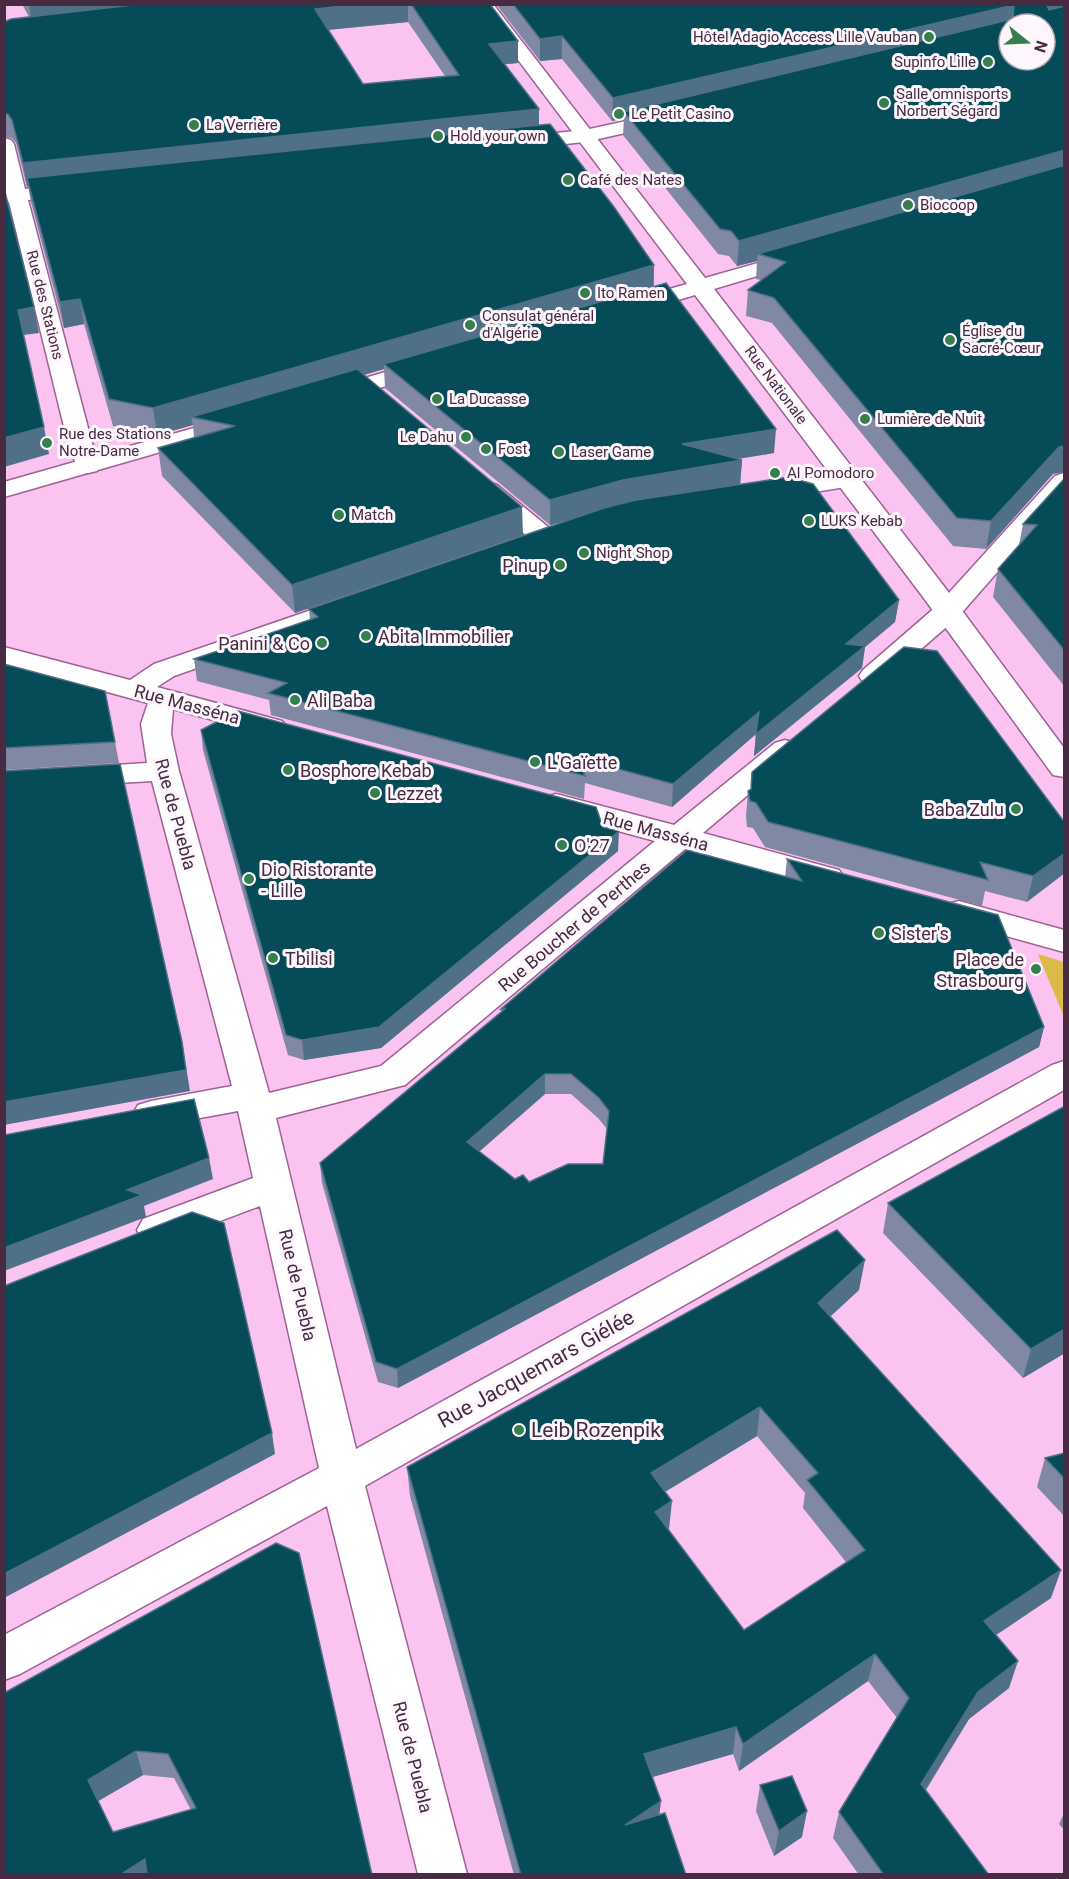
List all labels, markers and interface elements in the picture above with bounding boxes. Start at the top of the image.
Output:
north arrow [997,12,1057,72]
place label: Hôtel Adagio Access Lille Vauban [693,28,917,46]
marker: Hôtel Adagio Access Lille Vauban [922,30,936,44]
text: N [1030,38,1052,55]
place label: Supinfo Lille [894,53,976,71]
marker: Supinfo Lille [981,55,995,69]
place label: Salle omnisports Norbert Ségard [896,85,1009,120]
marker: Salle omnisports Norbert Ségard [877,96,891,110]
place label: Le Petit Casino [631,105,731,123]
marker: Le Petit Casino [612,107,626,121]
place label: La Verrière [206,116,278,134]
marker: La Verrière [187,118,201,132]
place label: Hold your own [450,127,546,145]
marker: Hold your own [431,129,445,143]
place label: Café des Nates [580,171,682,189]
marker: Café des Nates [561,173,575,187]
place label: Biocoop [920,196,975,214]
marker: Biocoop [901,198,915,212]
street label: Rue des Stations [23,248,67,362]
place label: Ito Ramen [597,284,665,302]
marker: Ito Ramen [578,286,592,300]
place label: Consulat général d'Algérie [482,307,594,342]
marker: Consulat général d'Algérie [463,318,477,332]
place label: Église du Sacré-Cœur [962,322,1041,357]
marker: Église du Sacré-Cœur [943,333,957,347]
street label: Rue Nationale [741,342,811,428]
place label: La Ducasse [449,390,527,408]
marker: La Ducasse [430,392,444,406]
place label: Lumière de Nuit [877,410,982,428]
marker: Lumière de Nuit [858,412,872,426]
place label: Rue des Stations Notre-Dame [59,425,171,460]
place label: Le Dahu [400,428,454,446]
marker: Le Dahu [459,430,473,444]
marker: Rue des Stations Notre-Dame [40,436,54,450]
place label: Fost [498,440,527,458]
marker: Fost [479,442,493,456]
place label: Laser Game [571,443,651,461]
marker: Laser Game [552,445,566,459]
place label: Al Pomodoro [787,464,874,482]
marker: Al Pomodoro [768,466,782,480]
place label: Match [351,506,393,524]
marker: Match [332,508,346,522]
place label: LUKS Kebab [821,512,903,530]
marker: LUKS Kebab [802,514,816,528]
place label: Night Shop [596,544,670,562]
marker: Night Shop [577,546,591,560]
place label: Pinup [502,555,548,576]
marker: Pinup [553,558,567,572]
place label: Abita Immobilier [378,626,510,647]
marker: Abita Immobilier [359,629,373,643]
place label: Panini & Co [218,633,310,654]
marker: Panini & Co [315,636,329,650]
street label: Rue Masséna [132,680,242,728]
place label: Ali Baba [307,690,373,711]
marker: Ali Baba [288,693,302,707]
place label: L'Gaïette [547,752,617,773]
marker: L'Gaïette [528,755,542,769]
street label: Rue de Puebla [151,756,201,872]
place label: Bosphore Kebab [300,760,432,781]
marker: Bosphore Kebab [281,763,295,777]
place label: Lezzet [387,783,440,804]
marker: Lezzet [368,786,382,800]
place label: Baba Zulu [924,799,1004,820]
marker: Baba Zulu [1009,802,1023,816]
street label: Rue Masséna [601,807,711,855]
place label: O'27 [574,835,610,856]
marker: O'27 [555,838,569,852]
street label: Rue Boucher de Perthes [494,856,654,996]
place label: Dio Ristorante - Lille [261,859,374,901]
marker: Dio Ristorante - Lille [242,872,256,886]
place label: Sister's [891,923,949,944]
marker: Sister's [872,926,886,940]
place label: Tbilisi [285,948,333,969]
place label: Place de Strasbourg [936,949,1024,991]
marker: Tbilisi [266,951,280,965]
marker: Place de Strasbourg [1029,962,1043,976]
street label: Rue de Puebla [275,1227,321,1343]
street label: Rue Jacquemars Giélée [434,1305,638,1433]
place label: Leib Rozenpik [531,1418,661,1442]
marker: Leib Rozenpik [512,1423,526,1437]
street label: Rue de Puebla [389,1699,437,1815]

